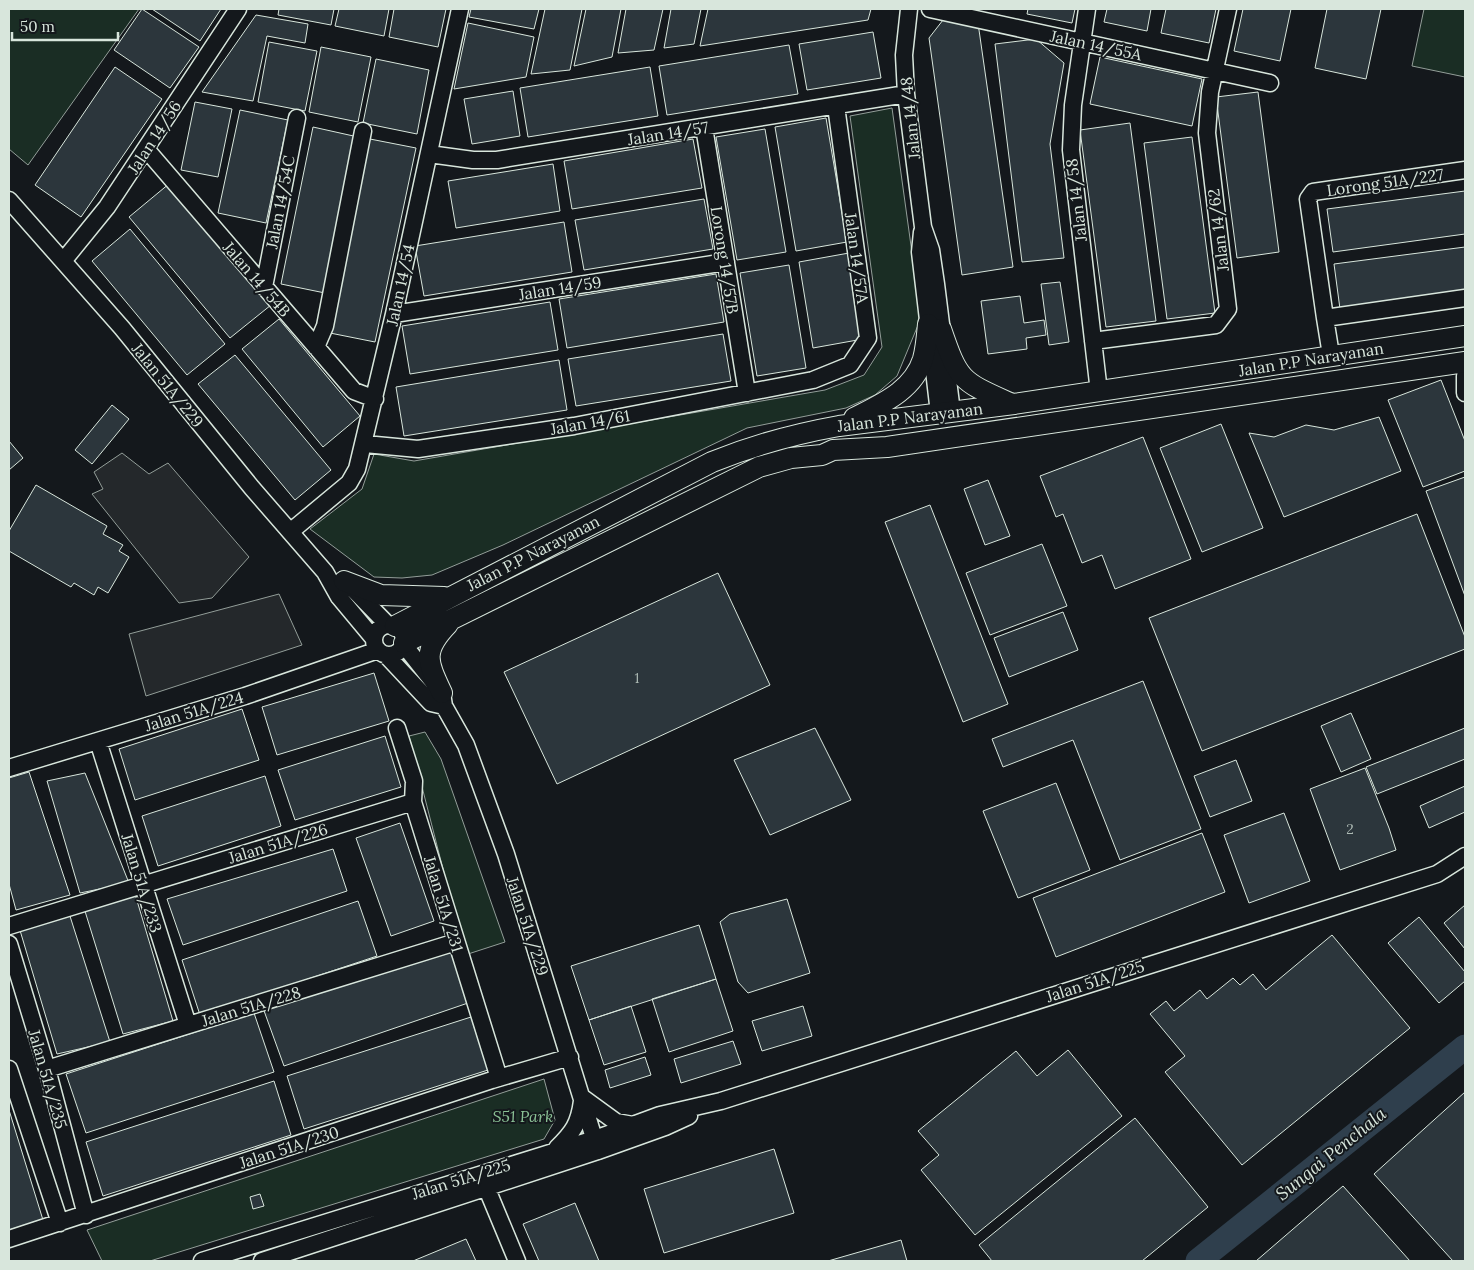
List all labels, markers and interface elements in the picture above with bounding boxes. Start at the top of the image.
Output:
scale bar [12,10,119,42]
text: 50 m [20,17,55,36]
street label: Jalan 14/55A [1047,25,1145,66]
street label: Jalan 14/48 [896,76,925,161]
street label: Jalan 14/56 [122,96,186,179]
street label: Jalan 14/57 [625,117,711,150]
street label: Jalan 14/54C [261,154,300,251]
street label: Jalan 14/58 [1061,157,1092,244]
street label: Lorong 51A/227 [1325,164,1446,201]
street label: Jalan 14/62 [1203,187,1234,274]
street label: Lorong 14/57B [706,205,743,315]
street label: Jalan 14/57A [840,210,873,306]
street label: Jalan 14/54B [218,237,295,321]
street label: Jalan 14/54 [381,242,419,329]
street label: Jalan 14/59 [516,272,603,306]
street label: Jalan 51A/229 [126,338,208,432]
street label: Jalan P.P Narayanan [1236,338,1385,380]
street label: Jalan P.P Narayanan [835,398,984,436]
street label: Jalan 14/61 [548,405,632,440]
street label: Jalan P.P Narayanan [462,511,603,596]
house number: 1 [634,669,640,687]
street label: Jalan 51A/224 [141,686,246,737]
street label: Jalan 51A/226 [225,818,330,869]
house number: 2 [1346,820,1354,838]
street label: Jalan 51A/233 [116,830,167,935]
street label: Jalan 51A/231 [419,853,468,955]
street label: Jalan 51A/229 [501,873,553,978]
street label: Jalan 51A/225 [1042,956,1147,1008]
street label: Jalan 51A/228 [198,981,303,1032]
street label: Jalan 51A/235 [23,1026,72,1131]
water label: Sungai Penchala [1271,1102,1391,1205]
park label: S51 Park [493,1106,553,1126]
street label: Jalan 51A/230 [236,1121,342,1174]
street label: Jalan 51A/225 [408,1154,513,1205]

